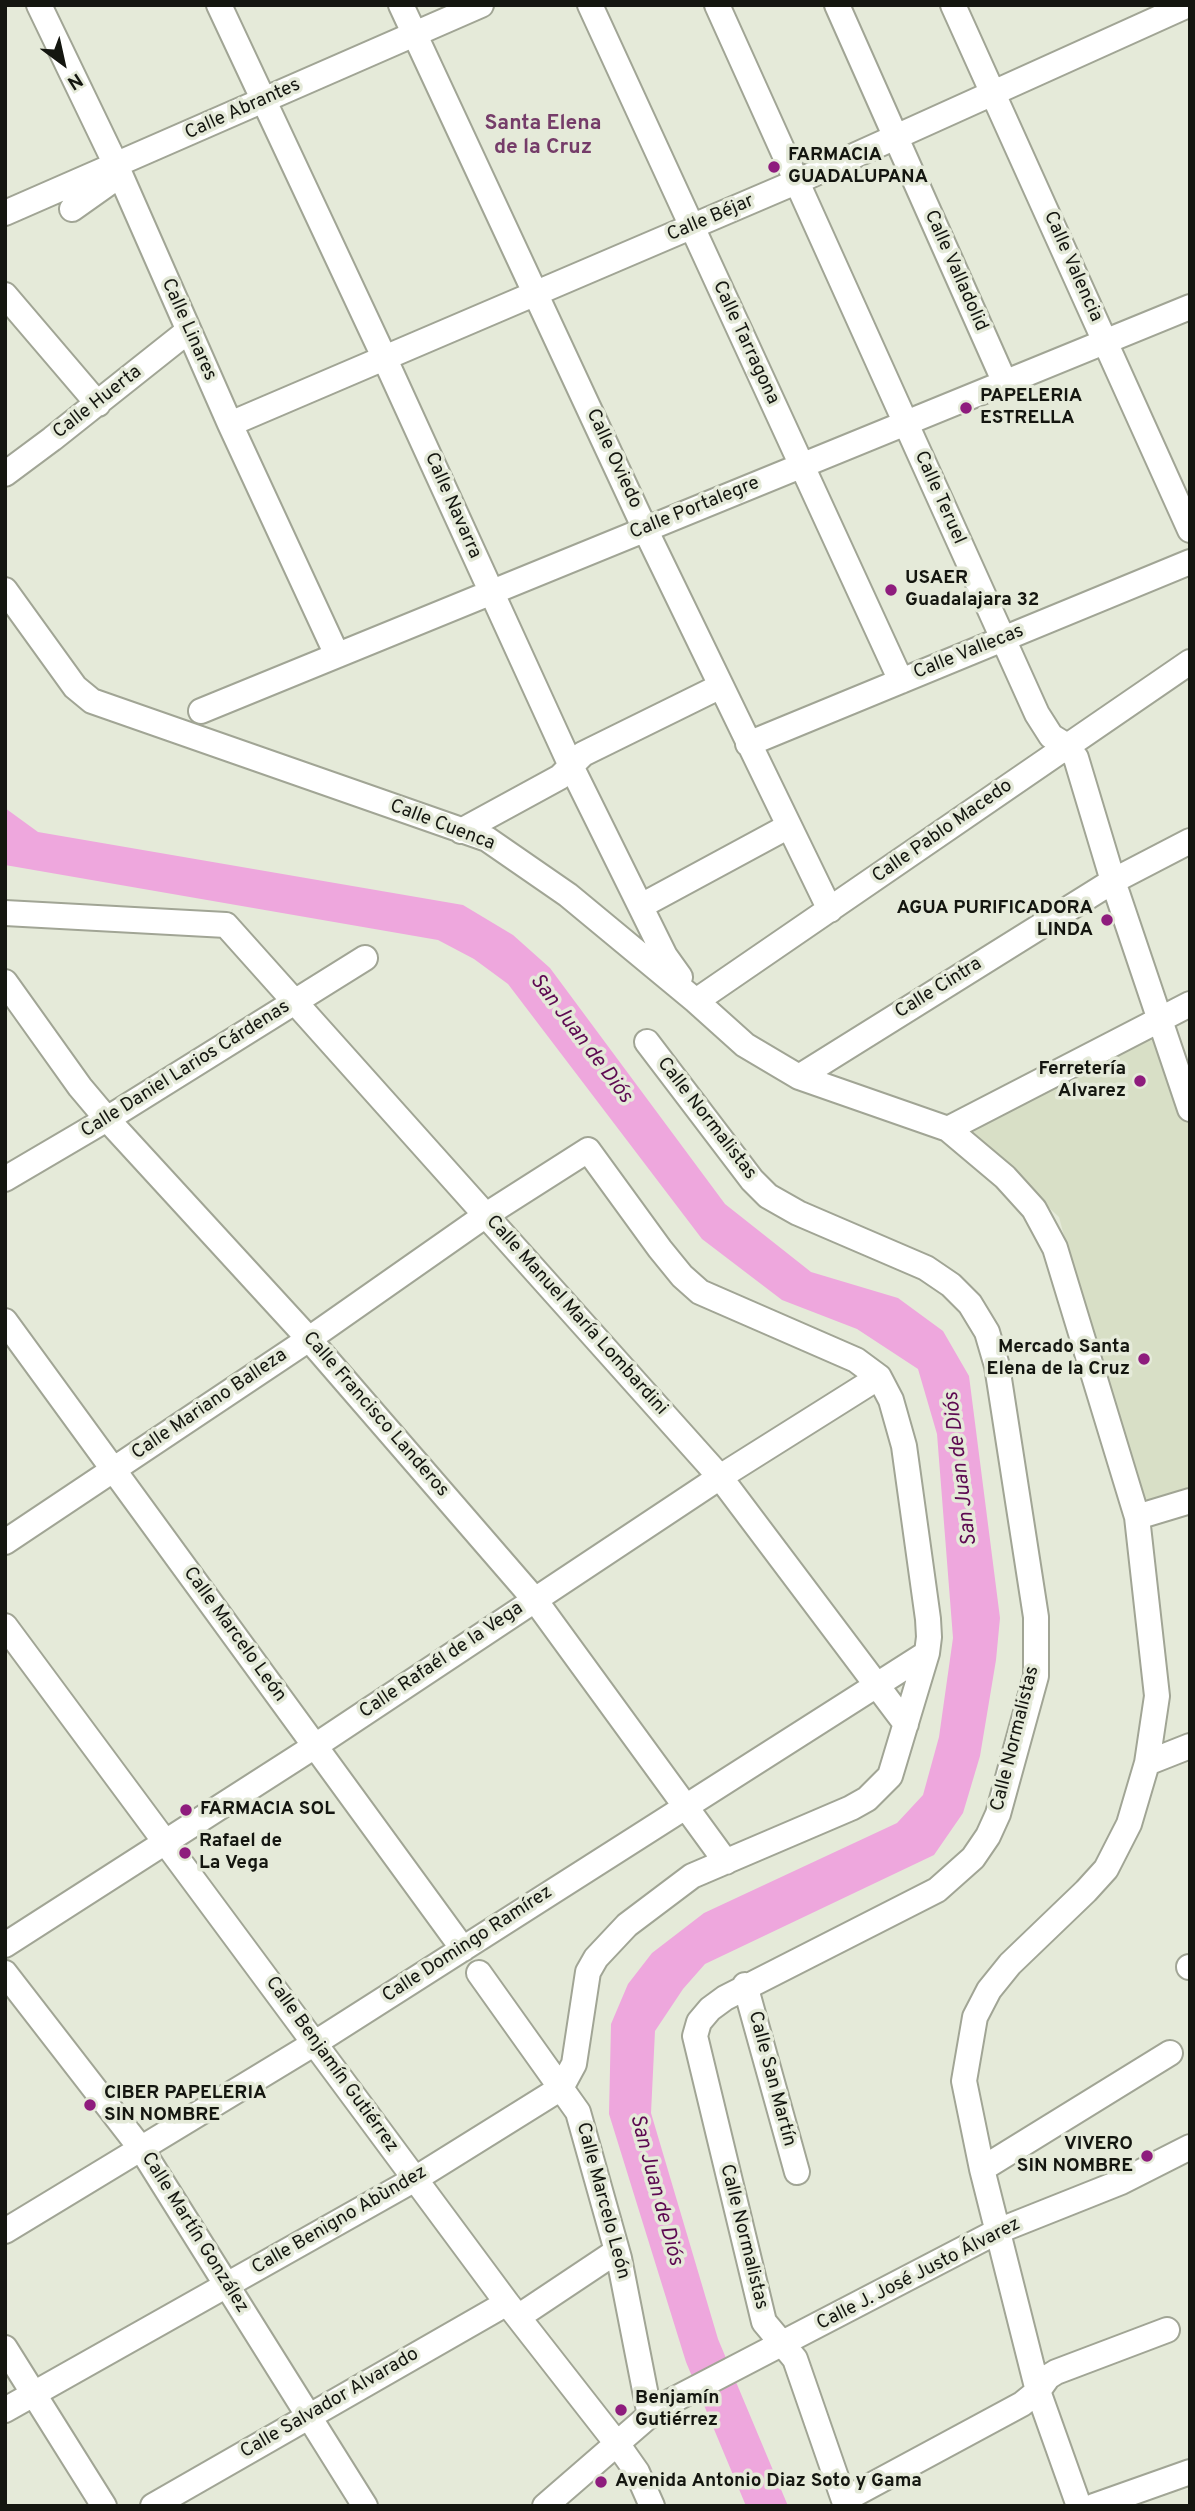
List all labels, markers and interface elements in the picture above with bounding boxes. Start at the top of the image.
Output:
north arrow [28,28,98,98]
text: N [62,67,87,94]
street label: Calle Abrantes [182,74,304,146]
district label: Santa Elena de la Cruz [484,112,602,162]
place label: FARMACIA GUADALUPANA [788,145,928,189]
marker: FARMACIA GUADALUPANA [766,159,782,175]
street label: Calle Béjar [664,190,758,248]
street label: Calle Valladolid [918,207,992,335]
street label: Calle Valencia [1037,208,1107,326]
street label: Calle Linares [155,275,221,385]
street label: Calle Tarragona [706,278,784,408]
street label: Calle Huerta [49,361,147,445]
place label: PAPELERIA ESTRELLA [980,386,1082,430]
marker: PAPELERIA ESTRELLA [958,400,974,416]
street label: Calle Oviedo [580,406,646,512]
street label: Calle Teruel [908,448,970,548]
street label: Calle Navarra [418,449,486,563]
street label: Calle Portalegre [627,473,763,545]
place label: USAER Guadalajara 32 [905,568,1039,612]
marker: USAER Guadalajara 32 [883,582,899,598]
street label: Calle Vallecas [911,621,1027,685]
street label: Calle Pablo Macedo [869,775,1017,889]
street label: Calle Cuenca [386,796,498,856]
place label: AGUA PURIFICADORA LINDA [896,898,1093,942]
marker: AGUA PURIFICADORA LINDA [1099,912,1115,928]
street label: Calle Cintra [891,953,987,1025]
water label: San Juan de Diós [523,969,637,1109]
street label: Calle Daniel Larios Cárdenas [77,996,295,1144]
street label: Calle Normalistas [651,1053,761,1185]
place label: Ferretería Alvarez [1038,1059,1126,1103]
marker: Ferretería Alvarez [1132,1073,1148,1089]
street label: Calle Manuel María Lombardini [480,1211,672,1421]
street label: Calle Francisco Landeros [297,1328,453,1502]
place label: Mercado Santa Elena de la Cruz [987,1337,1130,1381]
street label: Calle Mariano Balleza [128,1345,292,1465]
marker: Mercado Santa Elena de la Cruz [1136,1351,1152,1367]
water label: San Juan de Diós [940,1390,984,1548]
street label: Calle Marcelo León [177,1563,291,1707]
street label: Calle Rafaél de la Vega [356,1598,528,1724]
street label: Calle Normalistas [987,1664,1045,1814]
place label: FARMACIA SOL [200,1799,335,1821]
marker: FARMACIA SOL [178,1802,194,1818]
place label: Rafael de La Vega [199,1831,282,1875]
marker: Rafael de La Vega [177,1845,193,1861]
street label: Calle Domingo Ramírez [379,1882,557,2008]
street label: Calle Benjamín Gutiérrez [260,1973,402,2157]
street label: Calle San Martín [742,2009,800,2149]
place label: CIBER PAPELERIA SIN NOMBRE [104,2083,267,2127]
marker: CIBER PAPELERIA SIN NOMBRE [82,2097,98,2113]
water label: San Juan de Diós [623,2112,687,2268]
street label: Calle Marcelo León [570,2120,634,2282]
place label: VIVERO SIN NOMBRE [1017,2134,1133,2178]
street label: Calle Martín González [135,2148,253,2318]
marker: VIVERO SIN NOMBRE [1139,2148,1155,2164]
street label: Calle Benigno Abùndez [249,2162,431,2280]
street label: Calle Normalistas [714,2162,772,2312]
street label: Calle J. José Justo Álvarez [813,2214,1025,2336]
street label: Calle Salvador Alvarado [237,2344,423,2464]
place label: Benjamín Gutiérrez [635,2388,719,2432]
marker: Benjamín Gutiérrez [613,2402,629,2418]
place label: Avenida Antonio Diaz Soto y Gama [615,2471,922,2493]
marker: Avenida Antonio Diaz Soto y Gama [593,2474,609,2490]

